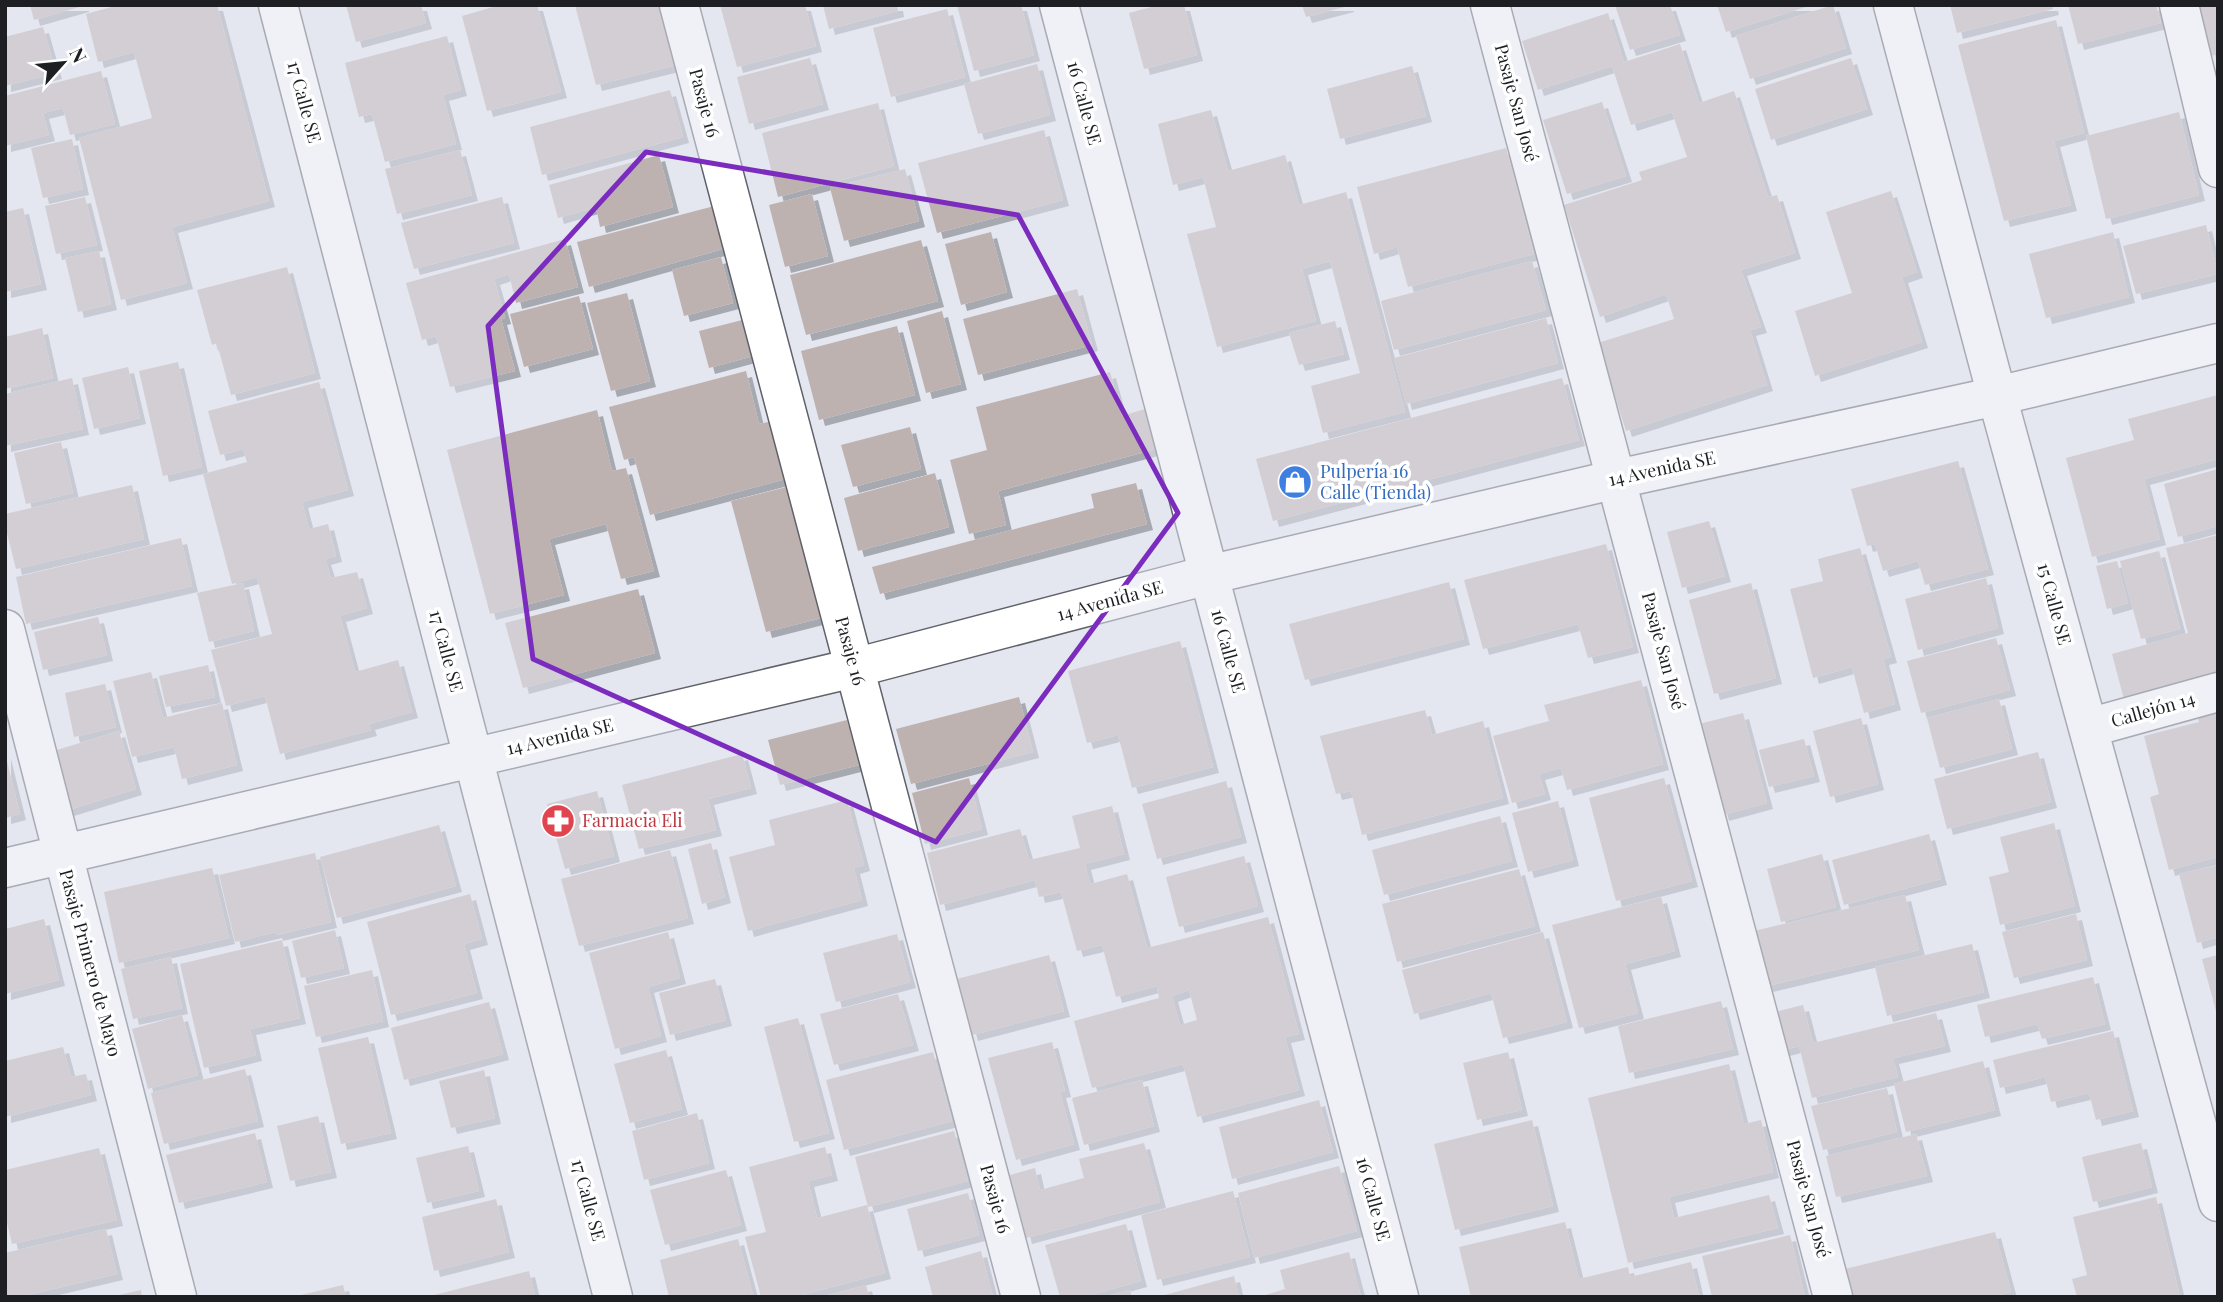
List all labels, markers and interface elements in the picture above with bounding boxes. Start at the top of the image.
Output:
north arrow [28,28,98,98]
street label: Pasaje San José [1490,41,1544,164]
text: N [64,43,94,67]
street label: 17 Calle SE [283,58,327,145]
street label: 16 Calle SE [1062,58,1108,148]
street label: Pasaje 16 [684,65,726,140]
street label: 14 Avenida SE [1606,445,1718,491]
place label: Pulpería 16 Calle (Tienda) [1320,459,1431,504]
shop icon: Pulpería 16 Calle (Tienda) [1276,463,1314,501]
street label: 15 Calle SE [2033,560,2077,647]
street label: 14 Avenida SE [1054,574,1165,626]
street label: Pasaje San José [1637,589,1691,712]
street label: 16 Calle SE [1206,606,1252,696]
street label: 17 Calle SE [425,607,469,694]
street label: Pasaje 16 [830,613,872,688]
street label: Callejón 14 [2108,686,2197,732]
street label: 14 Avenida SE [504,712,616,760]
pharmacy icon: Farmacia Eli [539,802,577,840]
place label: Farmacia Eli [582,808,683,832]
street label: Pasaje Primero de Mayo [54,866,128,1059]
street label: Pasaje San José [1782,1137,1836,1260]
street label: 16 Calle SE [1351,1154,1397,1244]
street label: 17 Calle SE [567,1156,611,1243]
street label: Pasaje 16 [975,1161,1017,1236]

